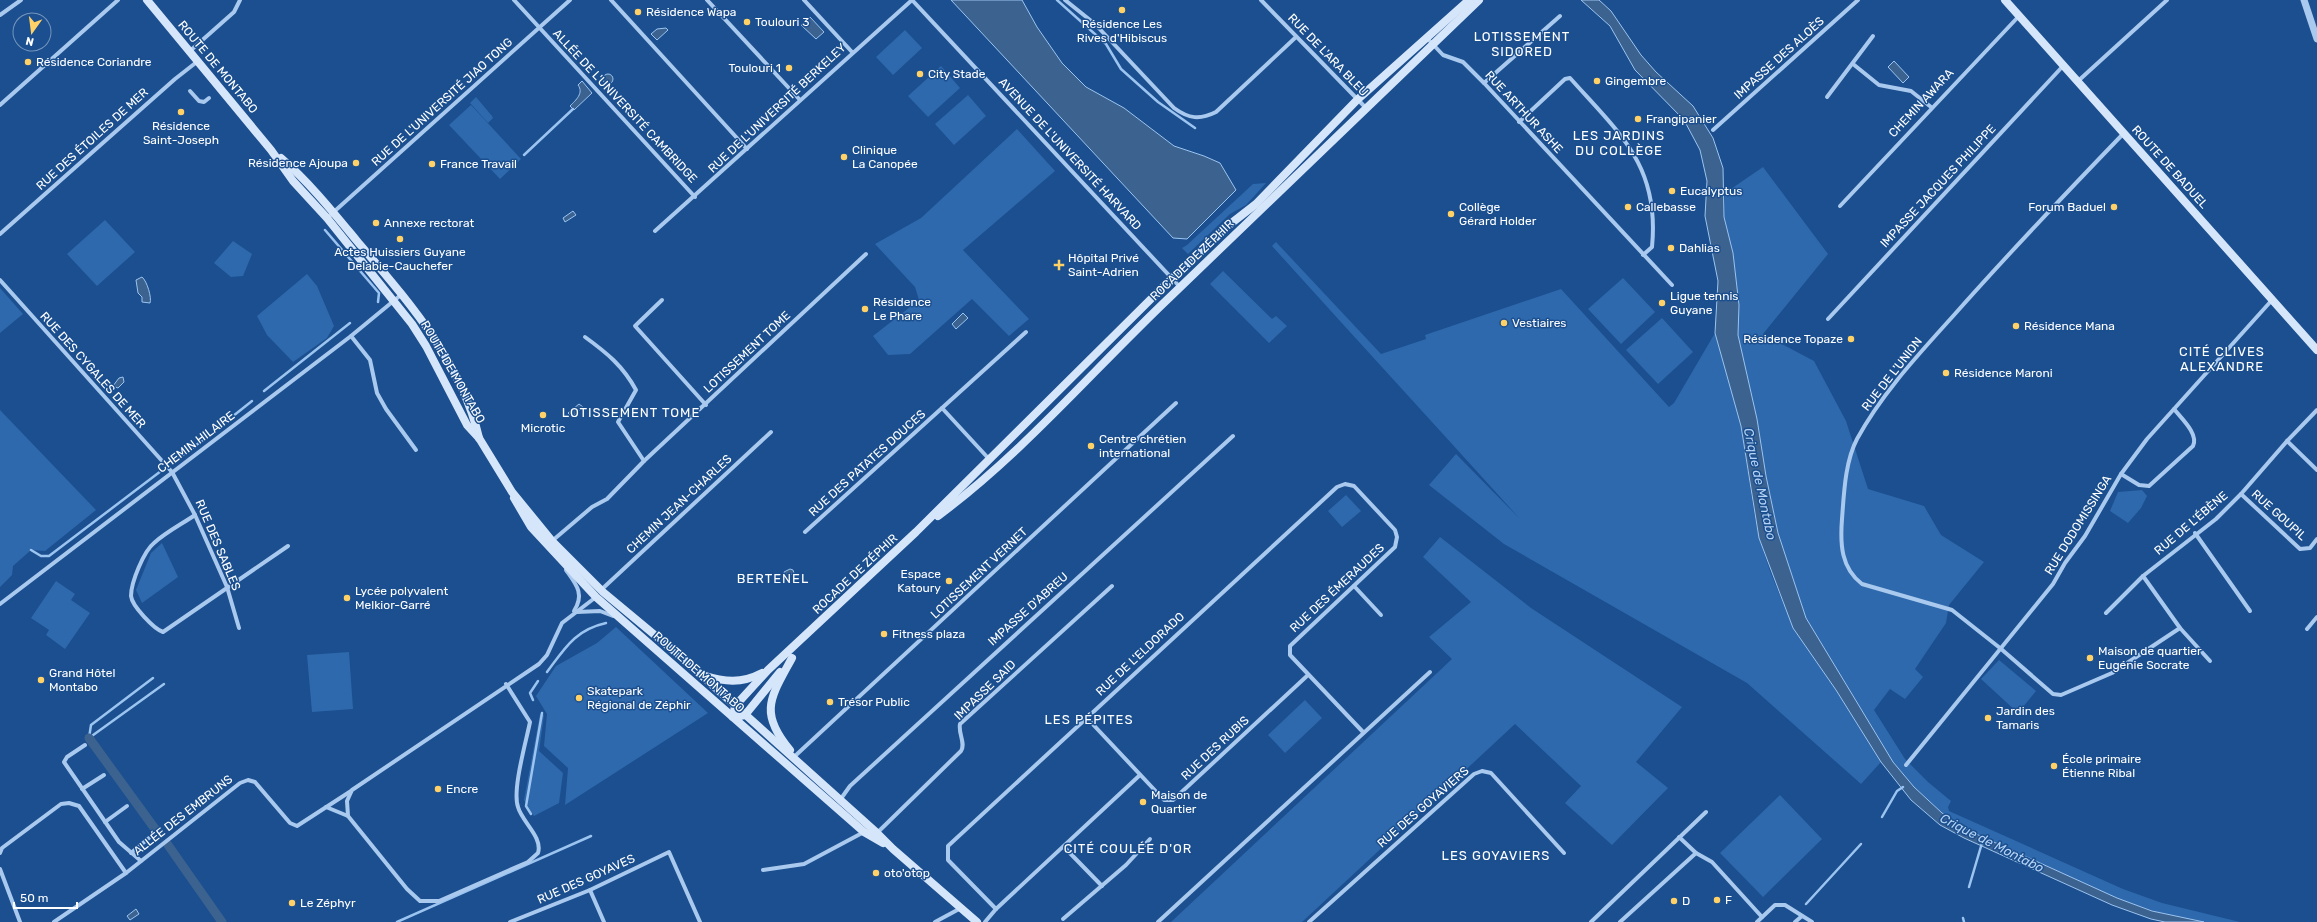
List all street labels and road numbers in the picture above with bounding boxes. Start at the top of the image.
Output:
street label: RUE DE L'ARA BLEU [1285,11,1371,99]
street label: IMPASSE DES ALOÈS [1731,14,1827,102]
street label: ROUTE DE MONTABO [175,18,261,116]
street label: ALLÉE DE L'UNIVERSITÉ CAMBRIDGE [550,26,700,186]
street label: RUE DE L'UNIVERSITÉ JIAO TONG [369,35,515,169]
street label: RUE DE L'UNIVERSITÉ BERKELEY [705,40,849,176]
street label: CHEMIN AWARA [1886,66,1956,140]
street label: RUE ARTHUR ASHE [1482,68,1566,156]
street label: AVENUE DE L'UNIVERSITÉ HARVARD [996,75,1144,233]
street label: RUE DES ÉTOILES DE MER [33,85,151,193]
street label: IMPASSE JACQUES PHILIPPE [1877,122,1999,250]
street label: ROUTE DE BADUEL [2129,123,2211,212]
street label: ROCADE DE ZÉPHIR [1147,216,1237,304]
street label: LOTISSEMENT TOME [701,308,793,396]
street label: RUE DES CYGALES DE MER [37,309,149,431]
street label: ROUTE DE MONTABO [418,318,488,426]
street label: RUE DE L'UNION [1859,334,1925,414]
street label: RUE DES PATATES DOUCES [806,407,928,519]
street label: CHEMIN HILAIRE [155,408,237,476]
street label: CHEMIN JEAN-CHARLES [623,452,735,556]
street label: RUE DODOMISSINGA [2042,473,2114,577]
street label: RUE GOUPIL [2249,487,2309,543]
street label: RUE DE L'ÉBÈNE [2152,488,2230,558]
street label: RUE DES SABLES [193,497,243,593]
street label: LOTISSEMENT VERNET [928,525,1030,621]
street label: ROCADE DE ZÉPHIR [810,531,900,617]
street label: RUE DES ÉMERAUDES [1287,541,1387,635]
street label: IMPASSE D'ABREU [985,569,1071,649]
street label: RUE DE L'ELDORADO [1093,609,1187,699]
street label: ROUTE DE MONTABO [651,629,747,715]
street label: IMPASSE SAID [951,657,1019,723]
street label: RUE DES RUBIS [1178,713,1252,783]
street label: RUE DES GOYAVIERS [1374,764,1472,850]
street label: ALLÉE DES EMBRUNS [131,772,235,858]
street label: RUE DES GOYAVES [535,851,637,907]

